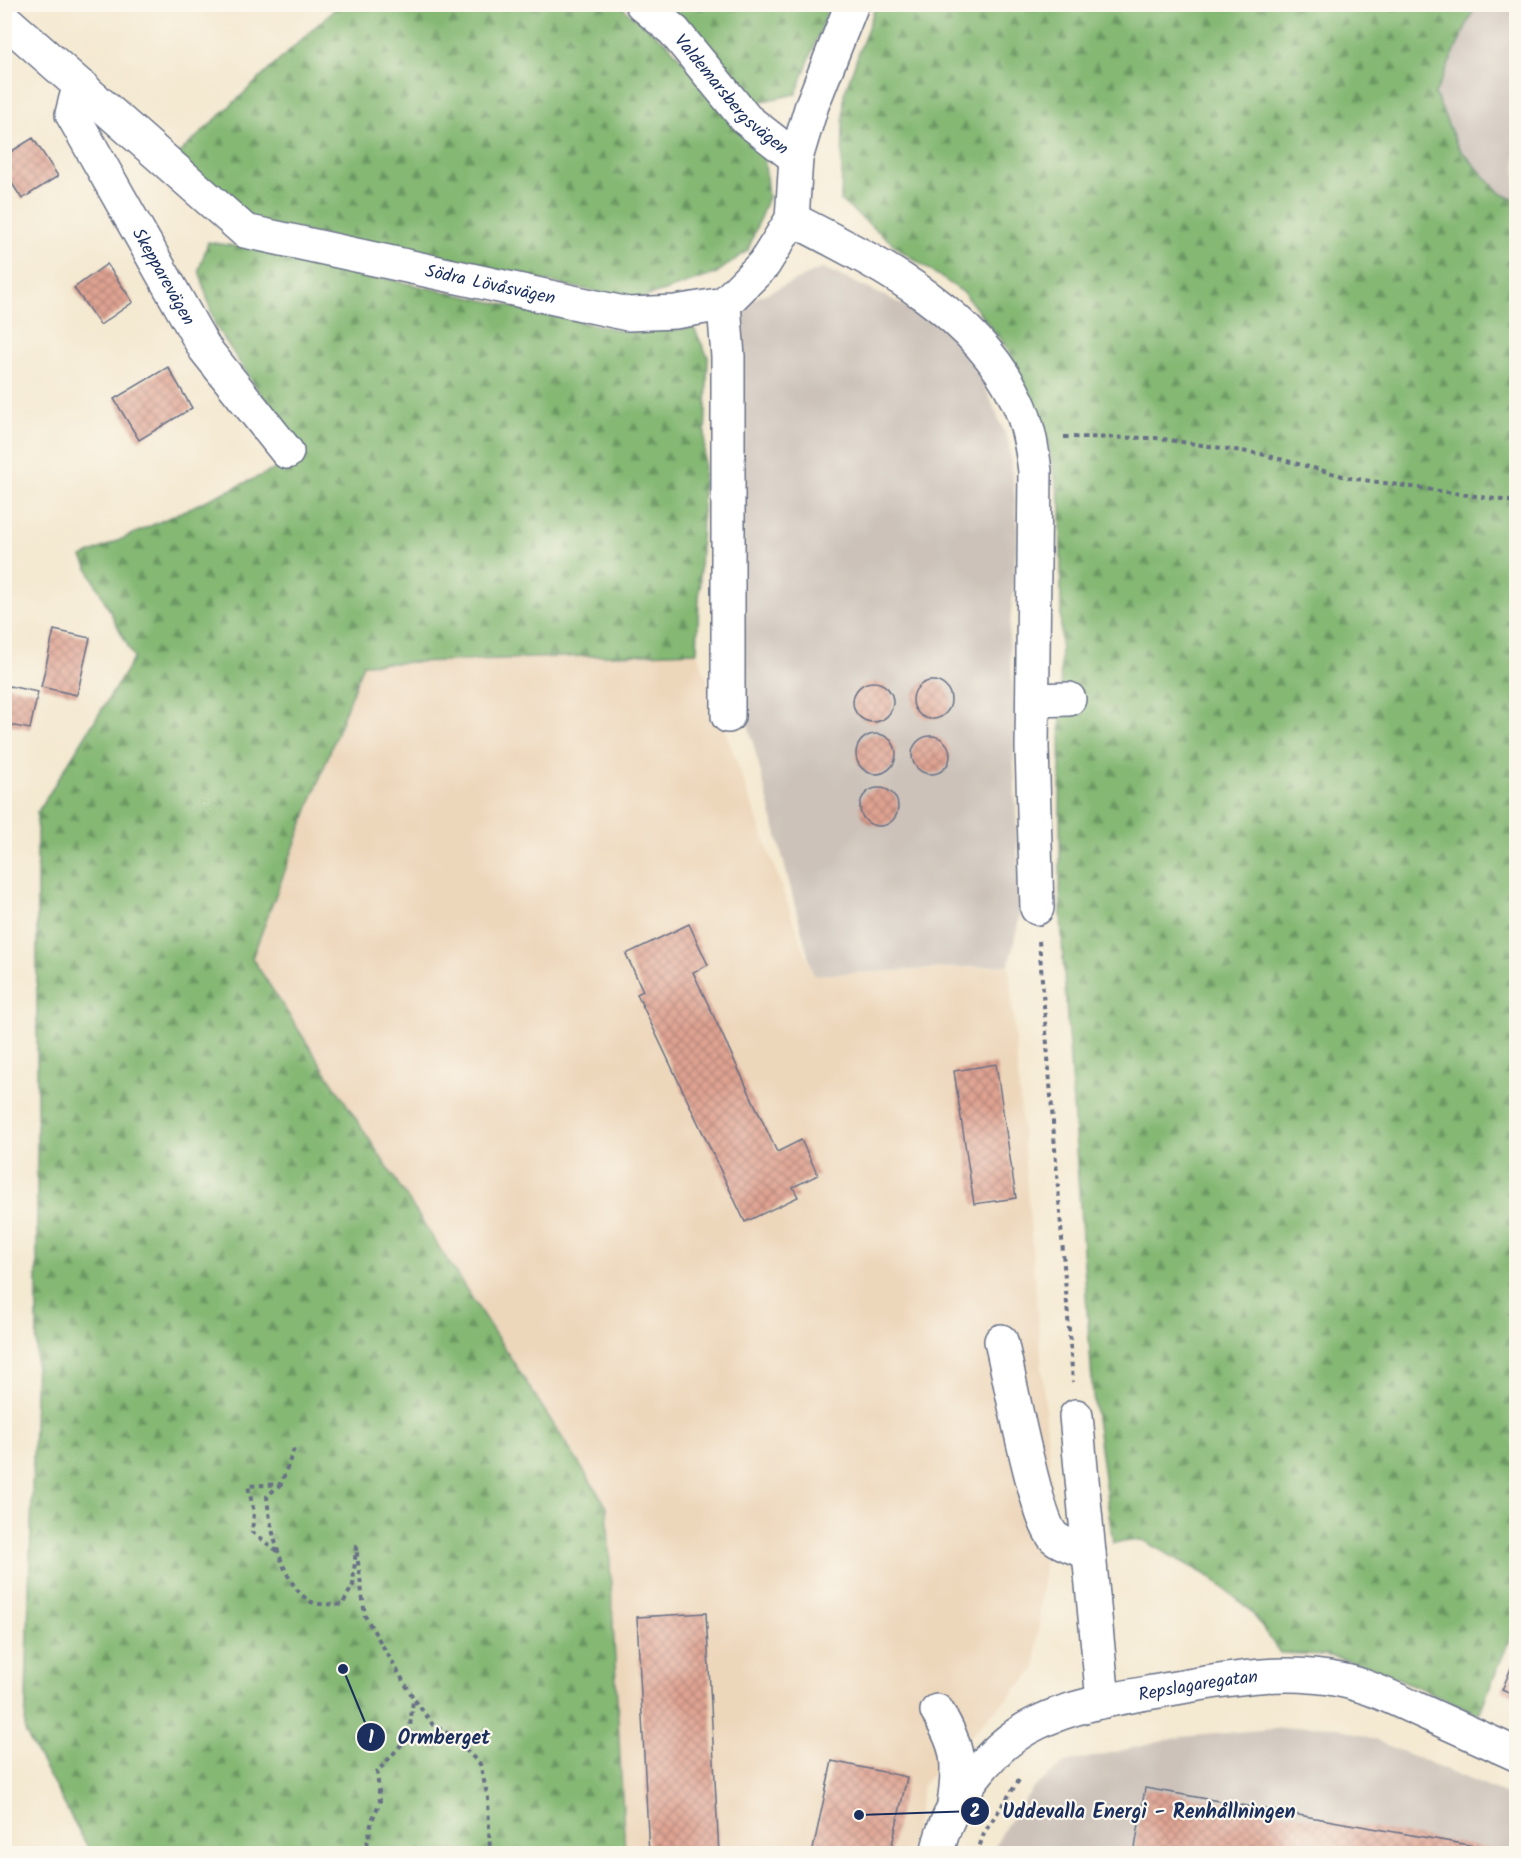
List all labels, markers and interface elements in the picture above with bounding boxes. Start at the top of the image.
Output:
street label: Valdemarsbergsvägen [666,28,795,163]
street label: Skepparevägen [123,223,202,331]
street label: Södra Lövåsvägen [422,257,558,314]
street label: Repslagaregatan [1136,1663,1259,1710]
callout: Ormberget [356,1718,503,1756]
text: Ormberget [398,1723,491,1755]
text: 1 [368,1724,374,1753]
callout: Uddevalla Energi - Renhållningen [960,1792,1307,1830]
text: Uddevalla Energi - Renhållningen [1002,1797,1296,1829]
text: 2 [970,1798,980,1827]

